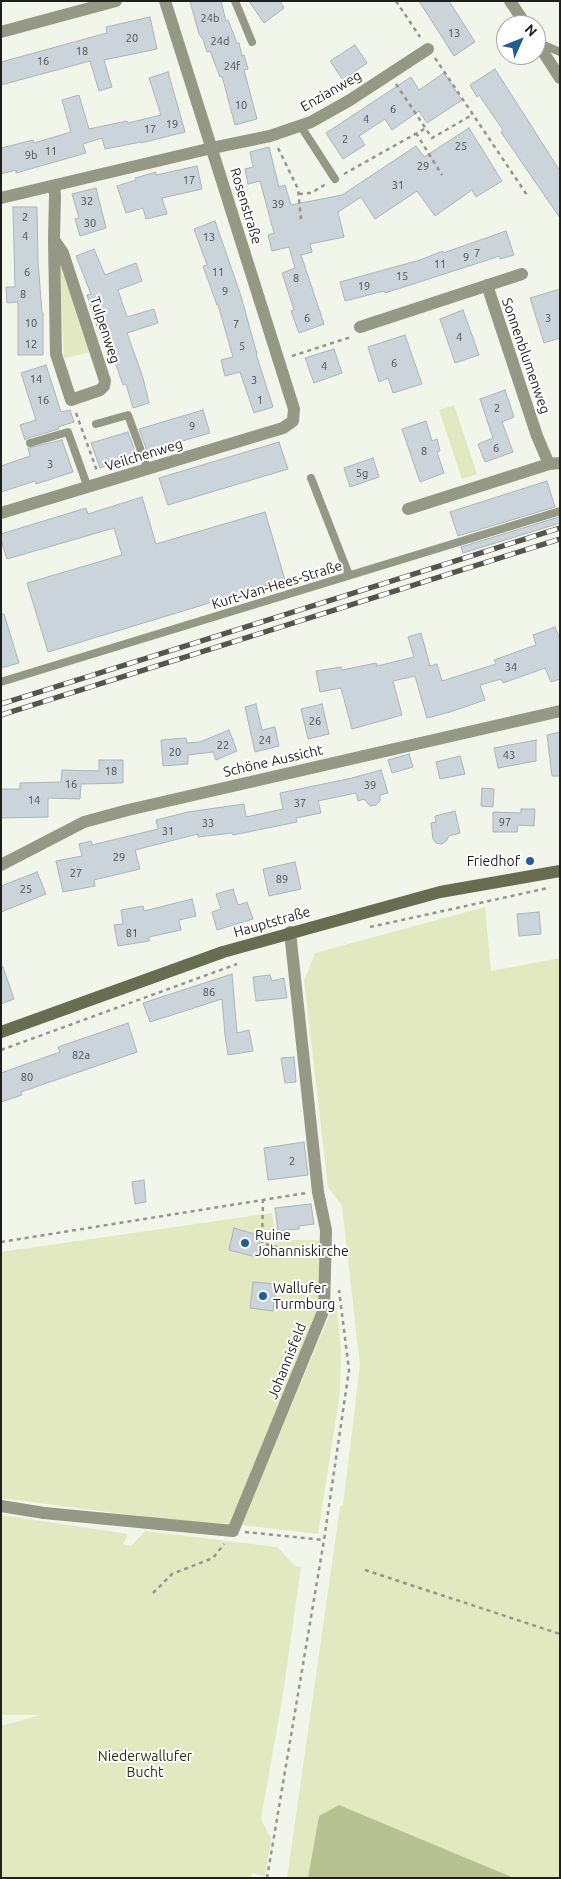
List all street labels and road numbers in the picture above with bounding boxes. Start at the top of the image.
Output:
street label: Enzianweg [298,67,364,115]
street label: Rosenstraße [226,166,266,246]
street label: Tulpenweg [86,294,124,366]
street label: Sonnenblumenweg [498,296,554,416]
street label: Veilchenweg [103,435,185,475]
street label: Kurt-Van-Hees-Straße [210,557,344,613]
street label: Schöne Aussicht [222,741,324,781]
street label: Hauptstraße [232,903,312,941]
street label: Johannisfeld [264,1320,310,1402]

